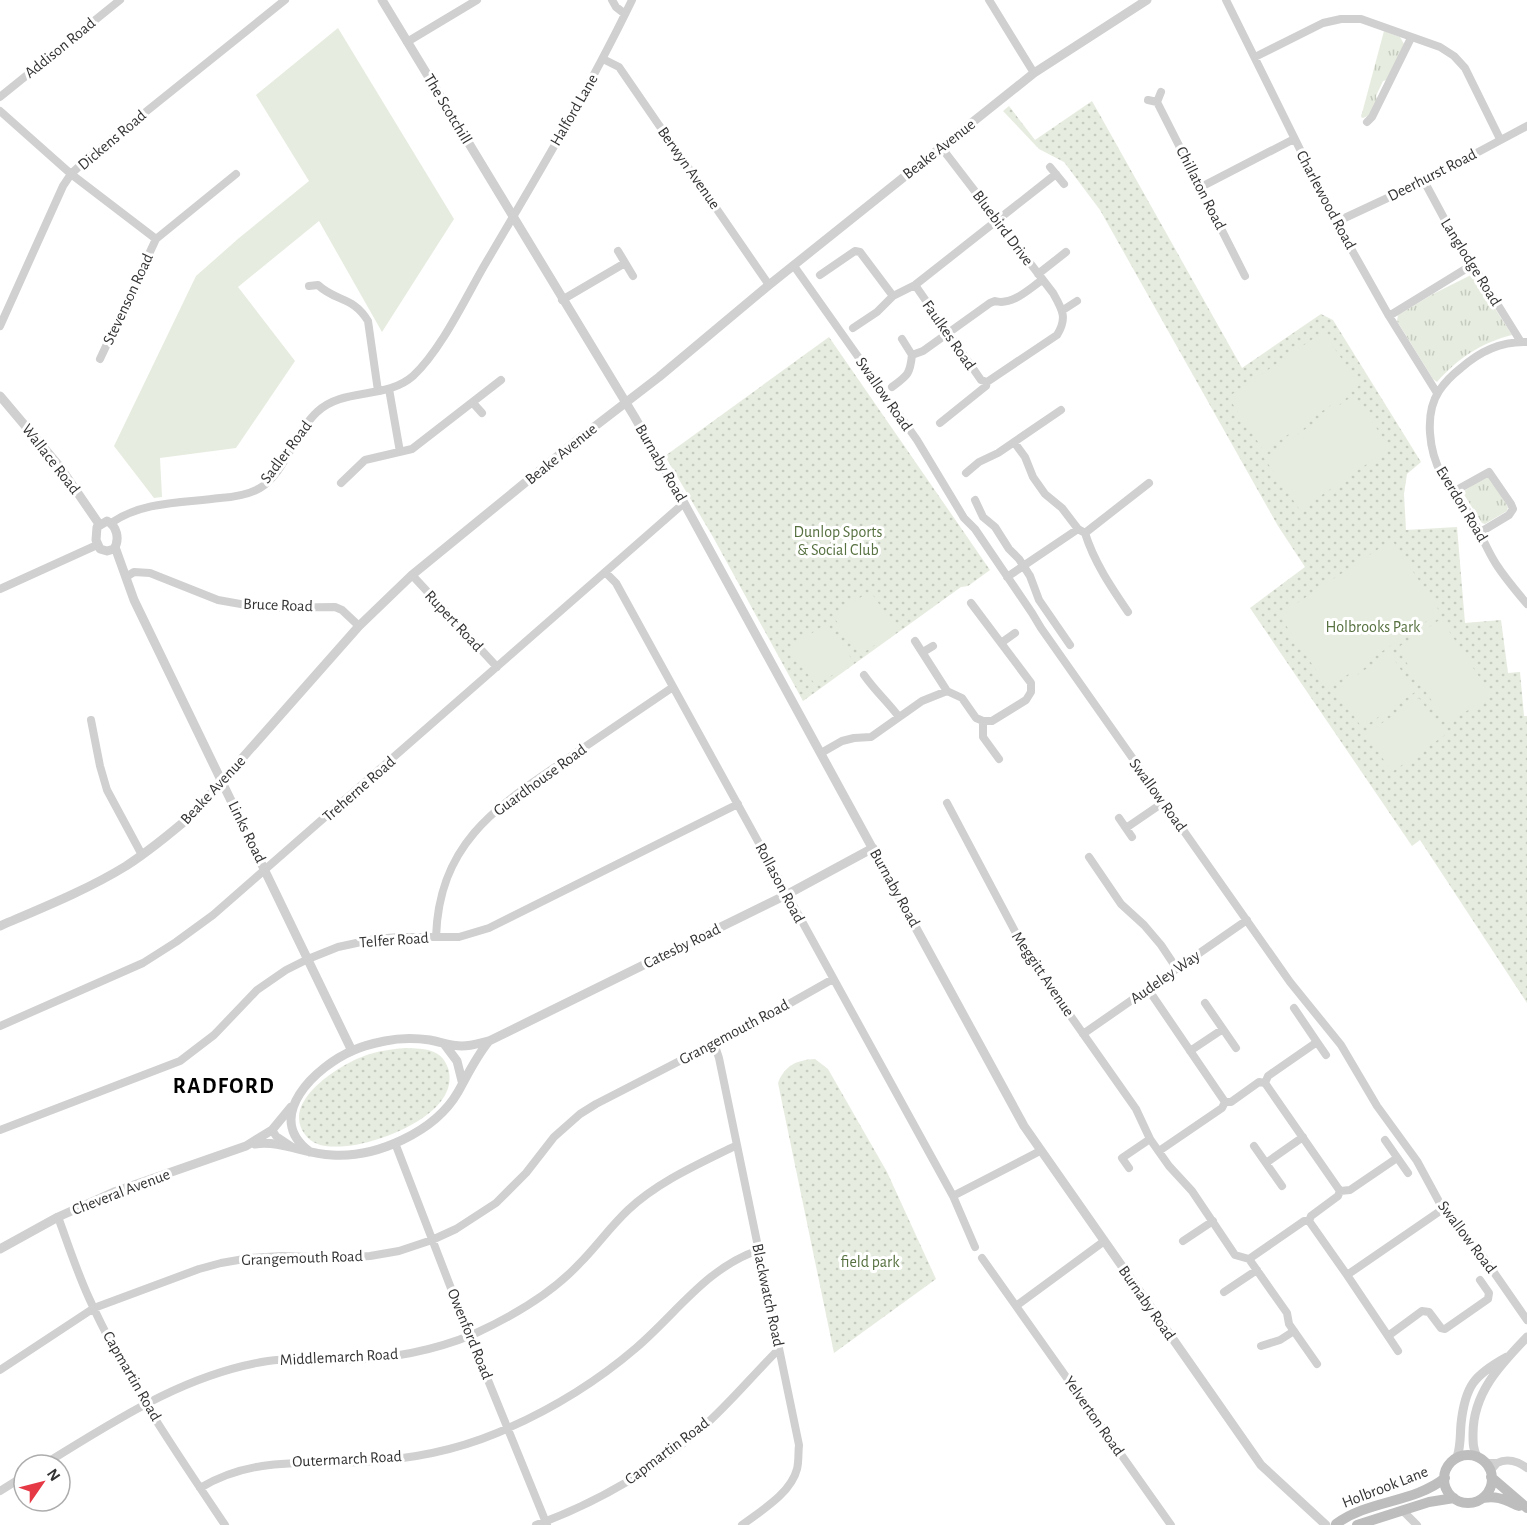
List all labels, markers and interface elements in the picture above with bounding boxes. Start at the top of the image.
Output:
street label: Addison Road [22,15,98,81]
street label: The Scotchill [421,71,475,147]
street label: Halford Lane [547,71,601,149]
street label: Dickens Road [75,107,149,173]
street label: Beake Avenue [900,116,978,182]
street label: Berwyn Avenue [654,124,723,213]
street label: Chillaton Road [1173,144,1229,232]
street label: Deerhurst Road [1385,146,1479,204]
street label: Charlewood Road [1293,148,1359,252]
street label: Bluebird Drive [970,187,1036,269]
street label: Langlodge Road [1438,215,1504,309]
street label: Stevenson Road [100,251,156,347]
street label: Faulkes Road [919,297,979,373]
street label: Swallow Road [853,354,915,434]
street label: Sadler Road [257,418,315,486]
street label: Beake Avenue [522,420,600,488]
street label: Wallace Road [19,421,83,497]
street label: Burnaby Road [632,421,690,505]
street label: Everdon Road [1433,463,1491,545]
park label: Dunlop Sports & Social Club [794,524,882,558]
street label: Rupert Road [422,587,486,655]
street label: Bruce Road [243,596,313,614]
park label: Holbrooks Park [1326,619,1421,635]
street label: Guardhouse Road [491,741,589,819]
street label: Beake Avenue [178,753,248,827]
street label: Treherne Road [320,753,398,825]
street label: Swallow Road [1126,756,1190,834]
street label: Links Road [225,799,269,865]
street label: Rollason Road [752,840,808,926]
street label: Burnaby Road [866,846,923,930]
street label: Catesby Road [641,921,723,972]
street label: Meggitt Avenue [1009,929,1077,1019]
street label: Telfer Road [359,930,429,950]
street label: Audeley Way [1127,947,1203,1008]
street label: Grangemouth Road [677,996,791,1068]
district label: RADFORD [173,1075,275,1097]
street label: Cheveral Avenue [70,1166,172,1218]
street label: Swallow Road [1435,1198,1499,1276]
street label: Blackwatch Road [749,1242,787,1348]
street label: Grangemouth Road [241,1248,363,1268]
park label: field park [841,1254,900,1270]
street label: Burnaby Road [1115,1263,1178,1344]
street label: Owenford Road [445,1286,495,1382]
street label: Capmartin Road [100,1328,164,1424]
street label: Middlemarch Road [279,1346,399,1368]
street label: Yelverton Road [1061,1373,1127,1459]
street label: Capmartin Road [622,1414,712,1488]
street label: Outermarch Road [292,1448,402,1470]
north arrow [12,1453,72,1513]
street label: Holbrook Lane [1340,1463,1430,1511]
text: N [44,1466,63,1484]

